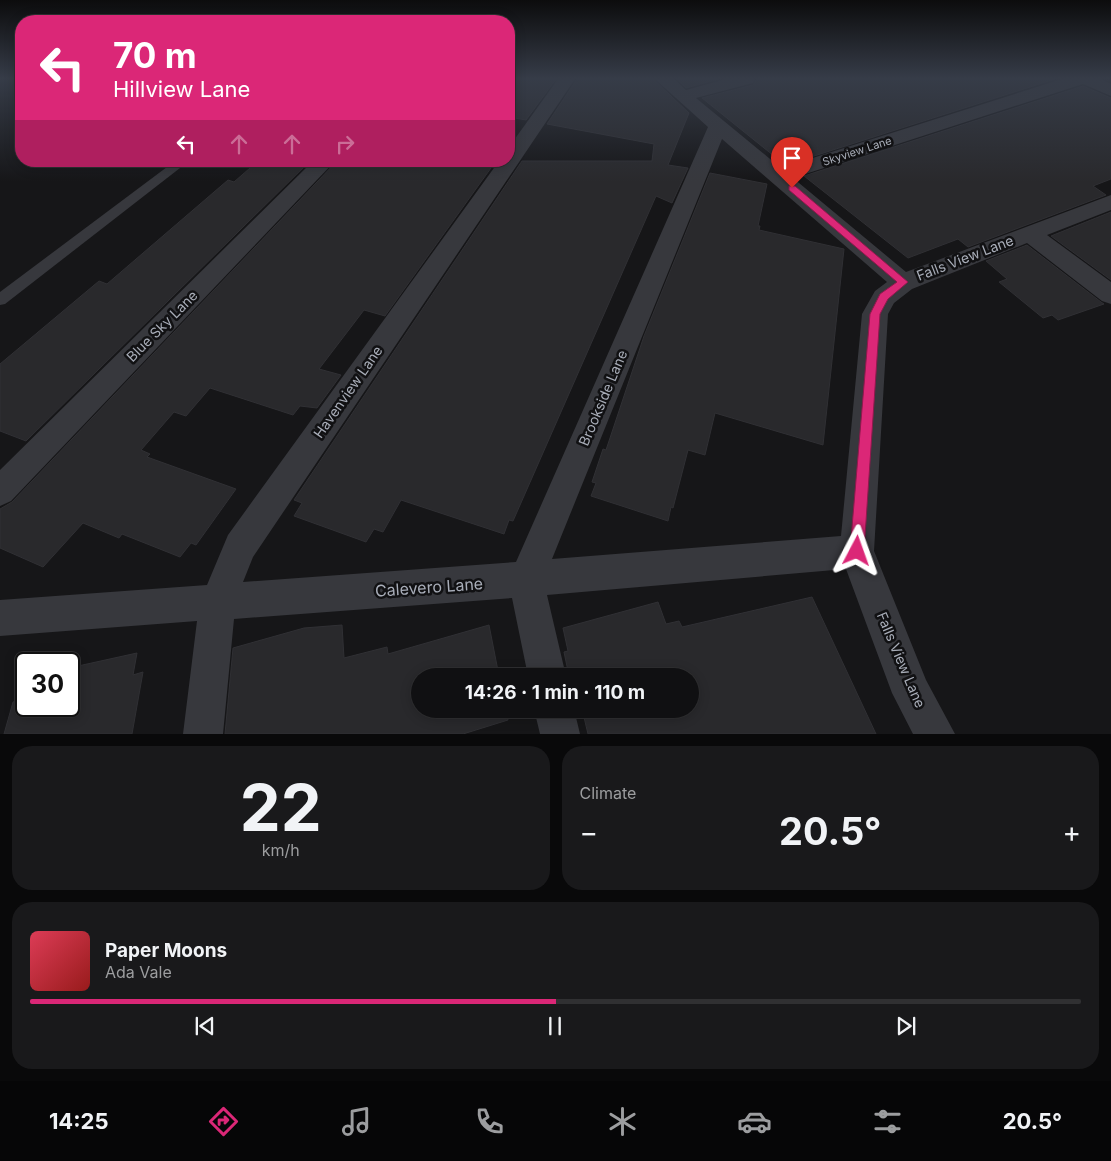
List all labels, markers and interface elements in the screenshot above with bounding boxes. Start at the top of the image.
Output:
text: 70 m [113,34,197,76]
icon: left [30,35,95,100]
text: Hillview Lane [113,76,250,102]
icon: left [172,130,200,158]
icon: ahead [225,130,253,158]
icon: ahead [278,130,306,158]
icon: right [331,130,359,158]
street label: Skyview Lane [821,133,893,169]
pin [771,137,813,188]
icon: arrive [778,144,806,172]
street label: Falls View Lane [914,231,1016,284]
street label: Blue Sky Lane [123,287,201,365]
street label: Havenview Lane [309,342,386,441]
street label: Brookside Lane [575,347,630,448]
position arrow [830,524,882,576]
street label: Calevero Lane [374,573,484,601]
street label: Falls View Lane [874,609,929,710]
speed limit sign: 30 [15,652,80,717]
text: 14:26 · 1 min · 110 m [465,681,645,704]
text: 22 [240,768,322,847]
text: Climate [580,783,636,803]
text: 20.5° [779,808,881,854]
text: − [580,815,598,849]
text: + [1062,815,1081,849]
text: km/h [262,840,300,860]
text: Paper Moons [105,939,227,962]
text: Ada Vale [105,962,172,982]
icon: previous [191,1012,219,1040]
icon: pause [541,1012,569,1040]
icon: next [892,1012,920,1040]
icon: directions [206,1104,241,1139]
icon: music [339,1104,374,1139]
icon: phone [472,1104,507,1139]
icon: climate [605,1104,640,1139]
icon: car [737,1104,772,1139]
icon: filters [870,1104,905,1139]
text: 14:25 [49,1108,109,1134]
text: 20.5° [1003,1108,1062,1134]

